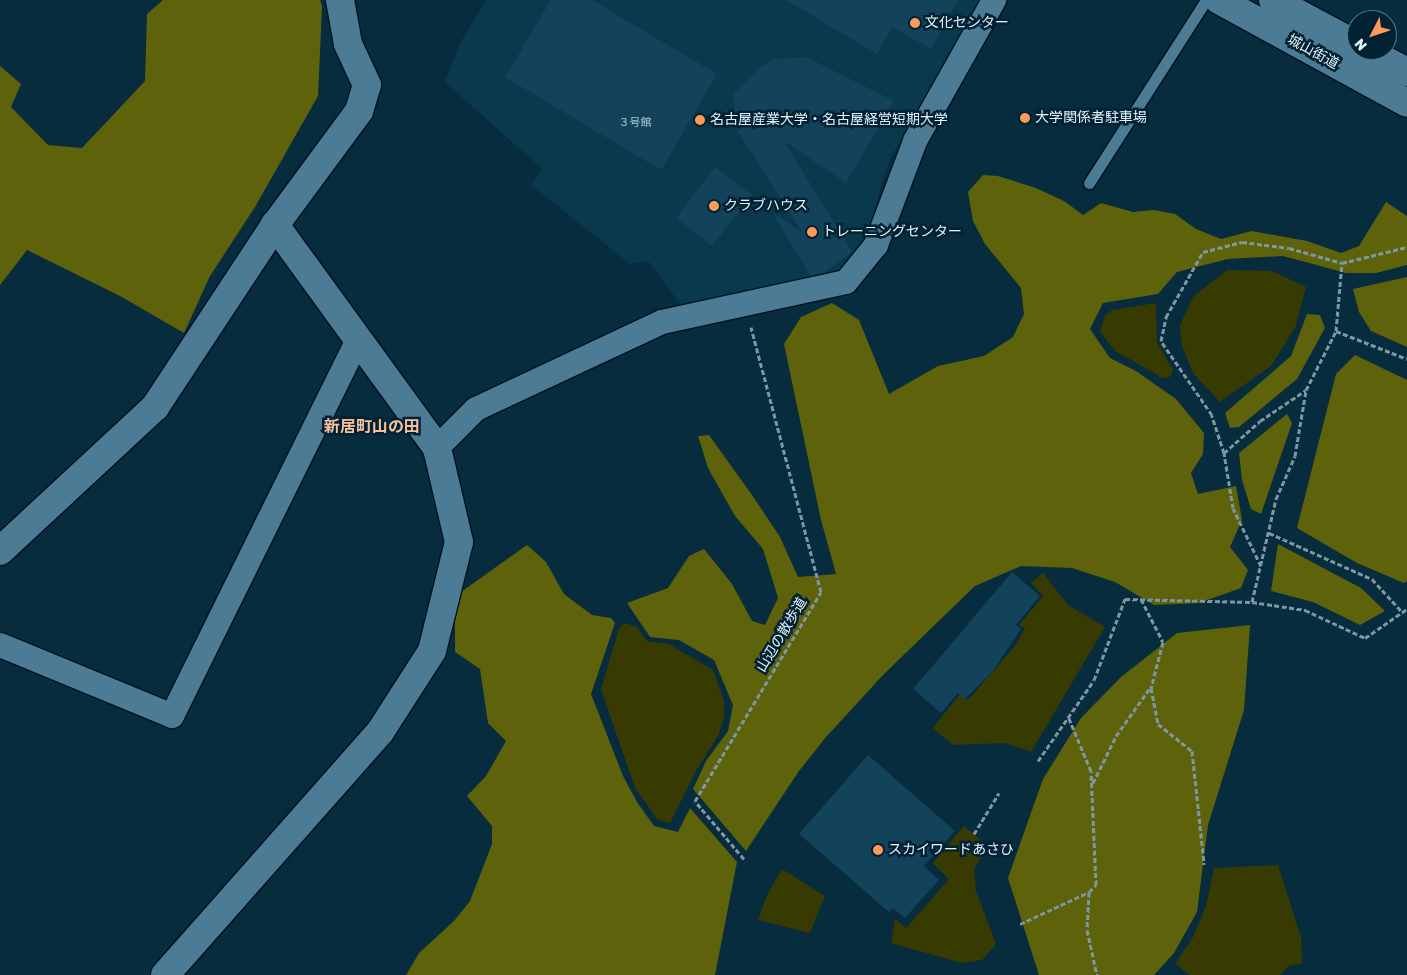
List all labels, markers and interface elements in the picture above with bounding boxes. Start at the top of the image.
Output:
north arrow [1347,10,1397,60]
place label: 文化センター [925,15,1009,31]
marker: 文化センター [909,17,921,29]
street label: 城山街道 [1284,31,1342,73]
text: N [1351,35,1371,54]
place label: 大学関係者駐車場 [1035,110,1147,126]
place label: 名古屋産業大学・名古屋経営短期大学 [710,112,948,128]
marker: 大学関係者駐車場 [1019,112,1031,124]
marker: 名古屋産業大学・名古屋経営短期大学 [694,114,706,126]
house number: ３号館 [619,116,651,130]
place label: クラブハウス [724,198,808,214]
marker: クラブハウス [708,200,720,212]
place label: トレーニングセンター [822,224,962,240]
marker: トレーニングセンター [806,226,818,238]
district label: 新居町山の田 [324,417,420,437]
street label: 山辺の散歩道 [753,595,811,675]
place label: スカイワードあさひ [888,842,1014,858]
marker: スカイワードあさひ [872,844,884,856]

